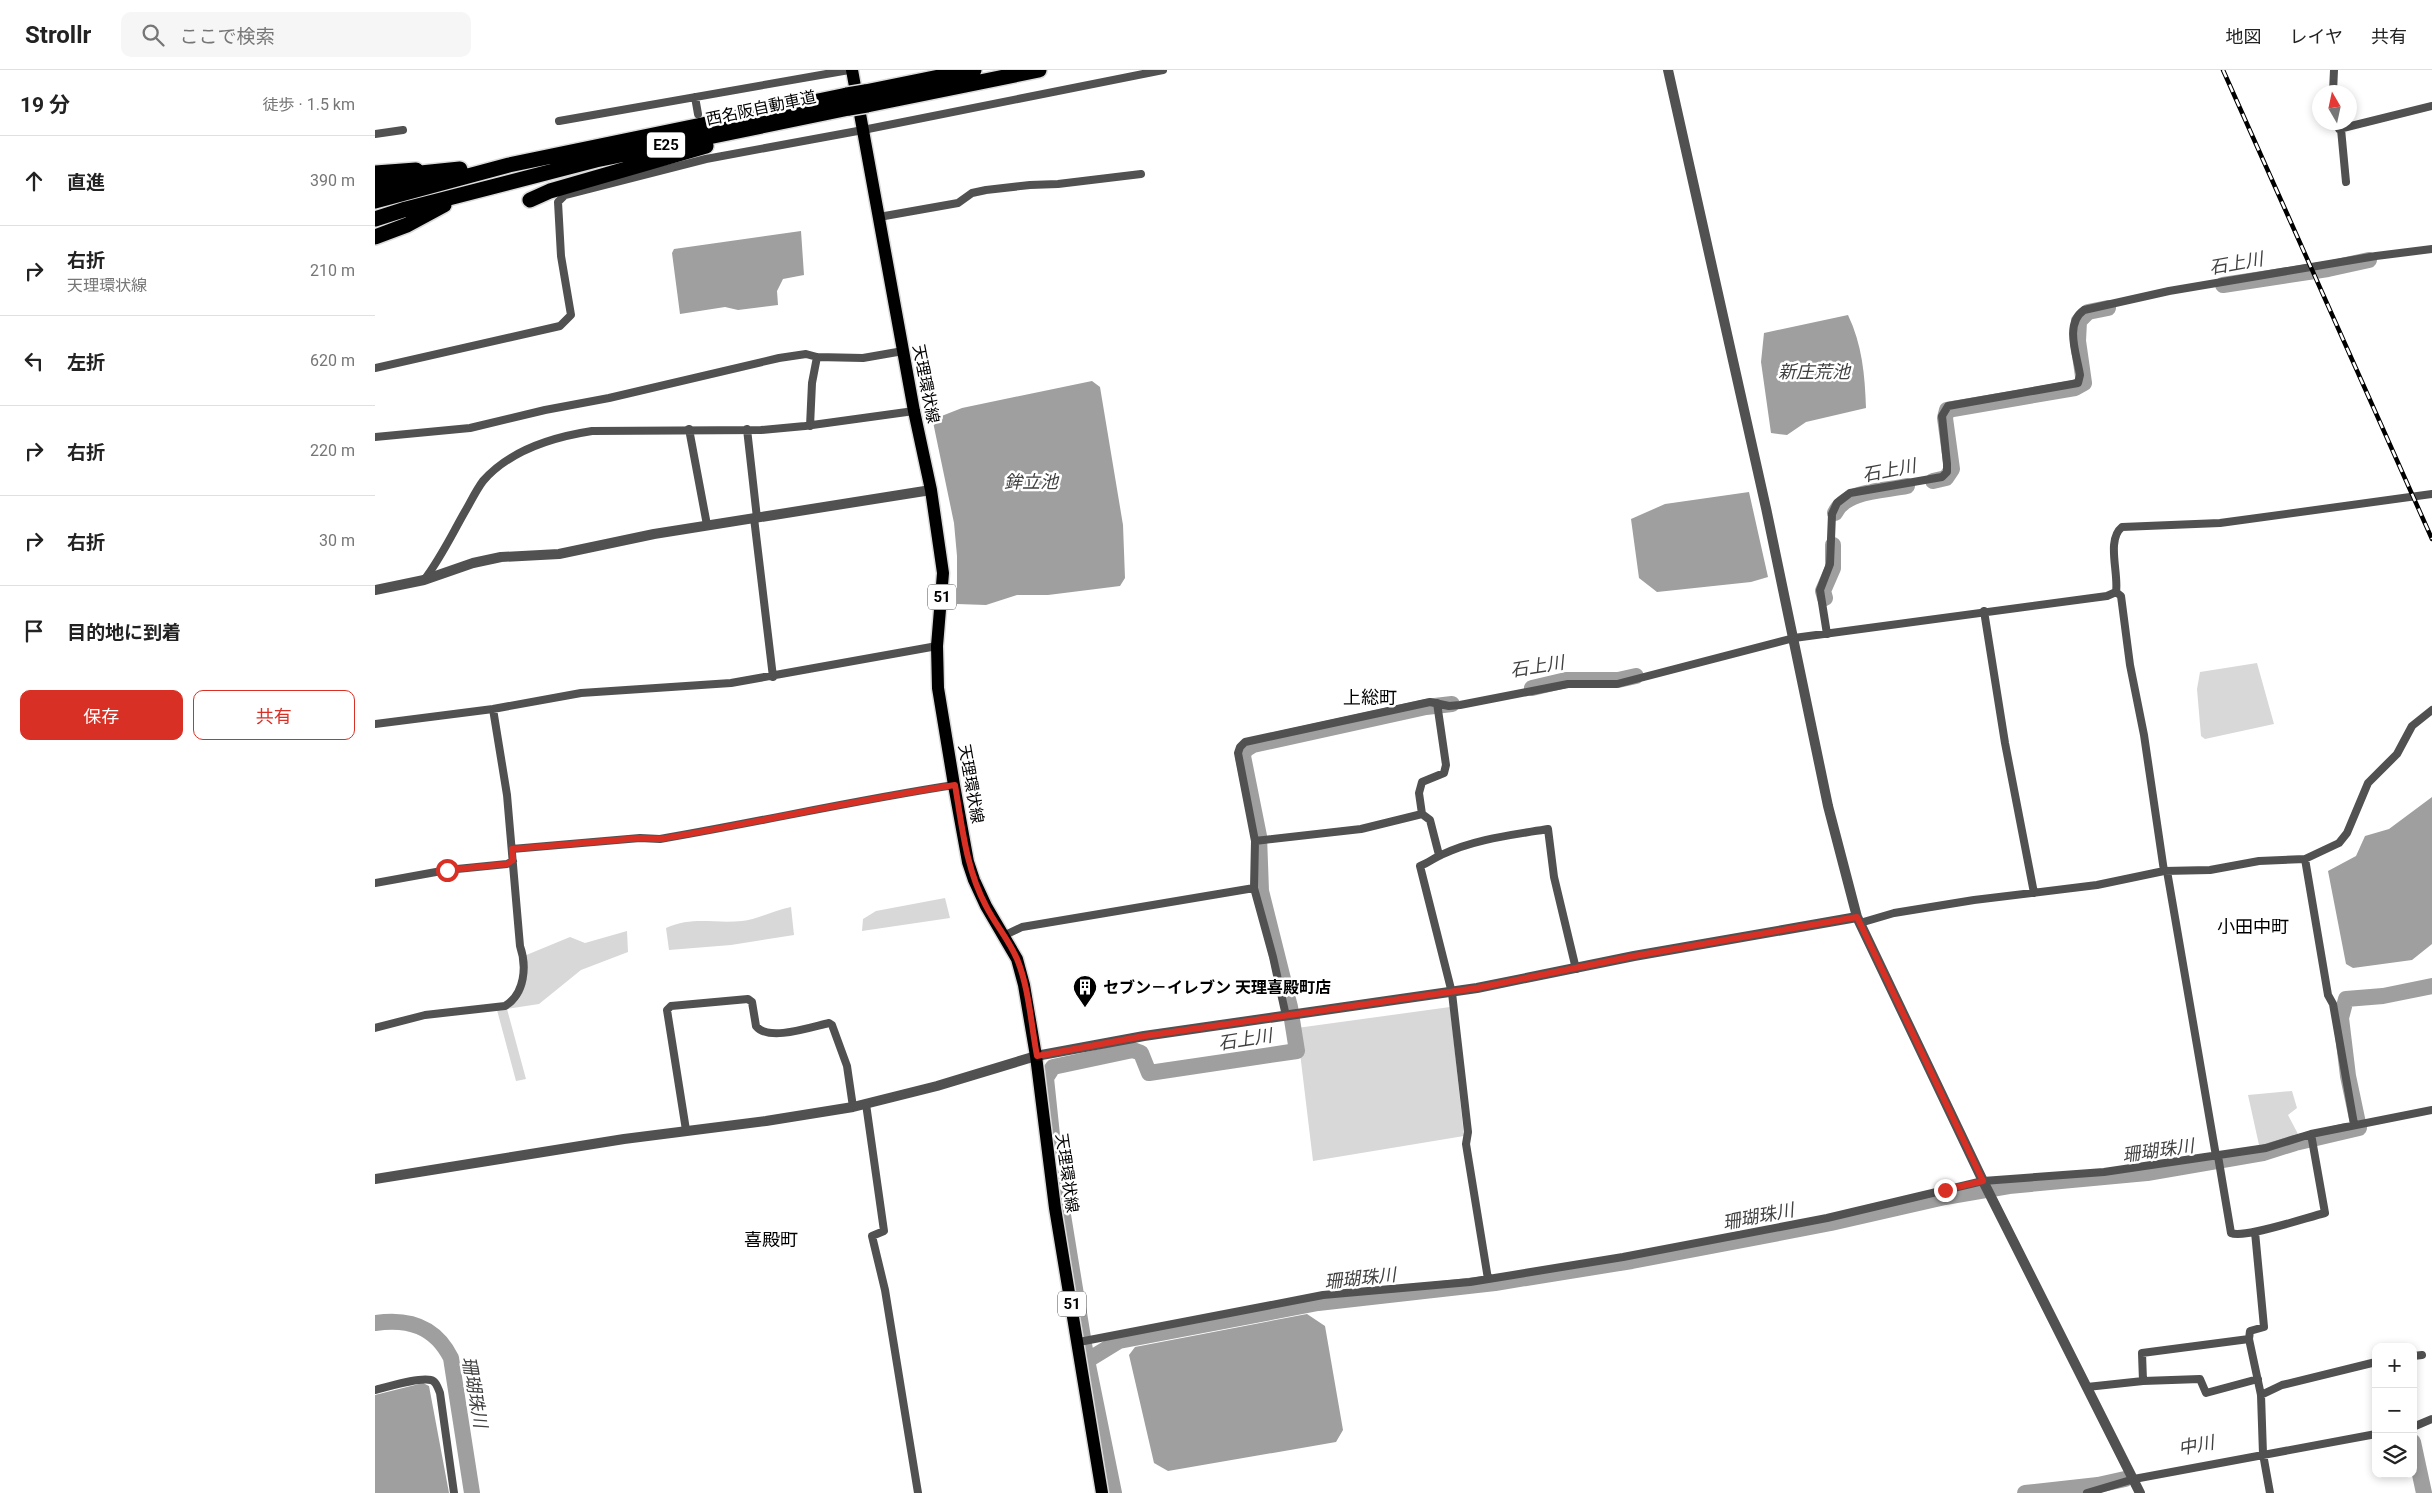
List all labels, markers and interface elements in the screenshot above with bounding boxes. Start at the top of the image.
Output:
search box [121,12,471,57]
text: Strollr [25,21,91,49]
icon: search [139,21,167,49]
text: ここで検索 [179,25,274,48]
text: 地図 [2226,26,2262,47]
text: レイヤ [2290,26,2343,47]
text: 共有 [2371,26,2407,47]
north arrow [2312,85,2357,130]
street label: 西名阪自動車道 [704,87,818,129]
text: 19 分 [20,93,70,117]
text: 徒歩 · 1.5 km [263,95,355,114]
road number: E25 [647,132,685,158]
icon: ahead [20,167,48,195]
text: 直進 [67,171,105,194]
text: 390 m [310,171,355,190]
water label: 石上川 [2208,248,2266,278]
text: 右折 [67,249,105,272]
icon: right [20,257,48,285]
text: 210 m [310,261,355,280]
text: 天理環状線 [67,276,147,295]
street label: 天理環状線 [909,343,943,425]
icon: left [20,347,48,375]
text: 左折 [67,351,105,374]
text: 620 m [310,351,355,370]
water label: 新庄荒池 [1778,361,1852,382]
icon: right [20,437,48,465]
text: 右折 [67,441,105,464]
text: 220 m [310,441,355,460]
water label: 石上川 [1860,454,1919,485]
water label: 鉾立池 [1004,471,1060,492]
icon: right [20,527,48,555]
text: 右折 [67,531,105,554]
text: 30 m [319,531,355,550]
road number: 51 [928,584,956,610]
icon: arrive [20,617,48,645]
text: 目的地に到着 [67,621,181,644]
water label: 石上川 [1509,651,1567,681]
district label: 上総町 [1343,687,1397,708]
button: 保存 [20,690,183,740]
button: 共有 [193,690,355,740]
street label: 天理環状線 [955,743,987,825]
route start [436,859,459,882]
district label: 小田中町 [2217,916,2289,937]
building icon: セブン－イレブン 天理喜殿町店 [1072,974,1098,1008]
place label: セブン－イレブン 天理喜殿町店 [1103,978,1331,997]
water label: 石上川 [1217,1024,1275,1054]
street label: 天理環状線 [1052,1132,1082,1214]
water label: 珊瑚珠川 [2121,1134,2197,1165]
route end [1934,1179,1957,1202]
water label: 珊瑚珠川 [1721,1198,1797,1233]
district label: 喜殿町 [744,1229,798,1250]
water label: 珊瑚珠川 [1323,1264,1399,1292]
road number: 51 [1058,1292,1086,1316]
map controls [2372,1343,2417,1478]
button: + [2372,1343,2417,1388]
water label: 珊瑚珠川 [458,1355,492,1431]
button: − [2372,1388,2417,1433]
water label: 中川 [2176,1431,2218,1459]
button: layers [2372,1433,2417,1478]

